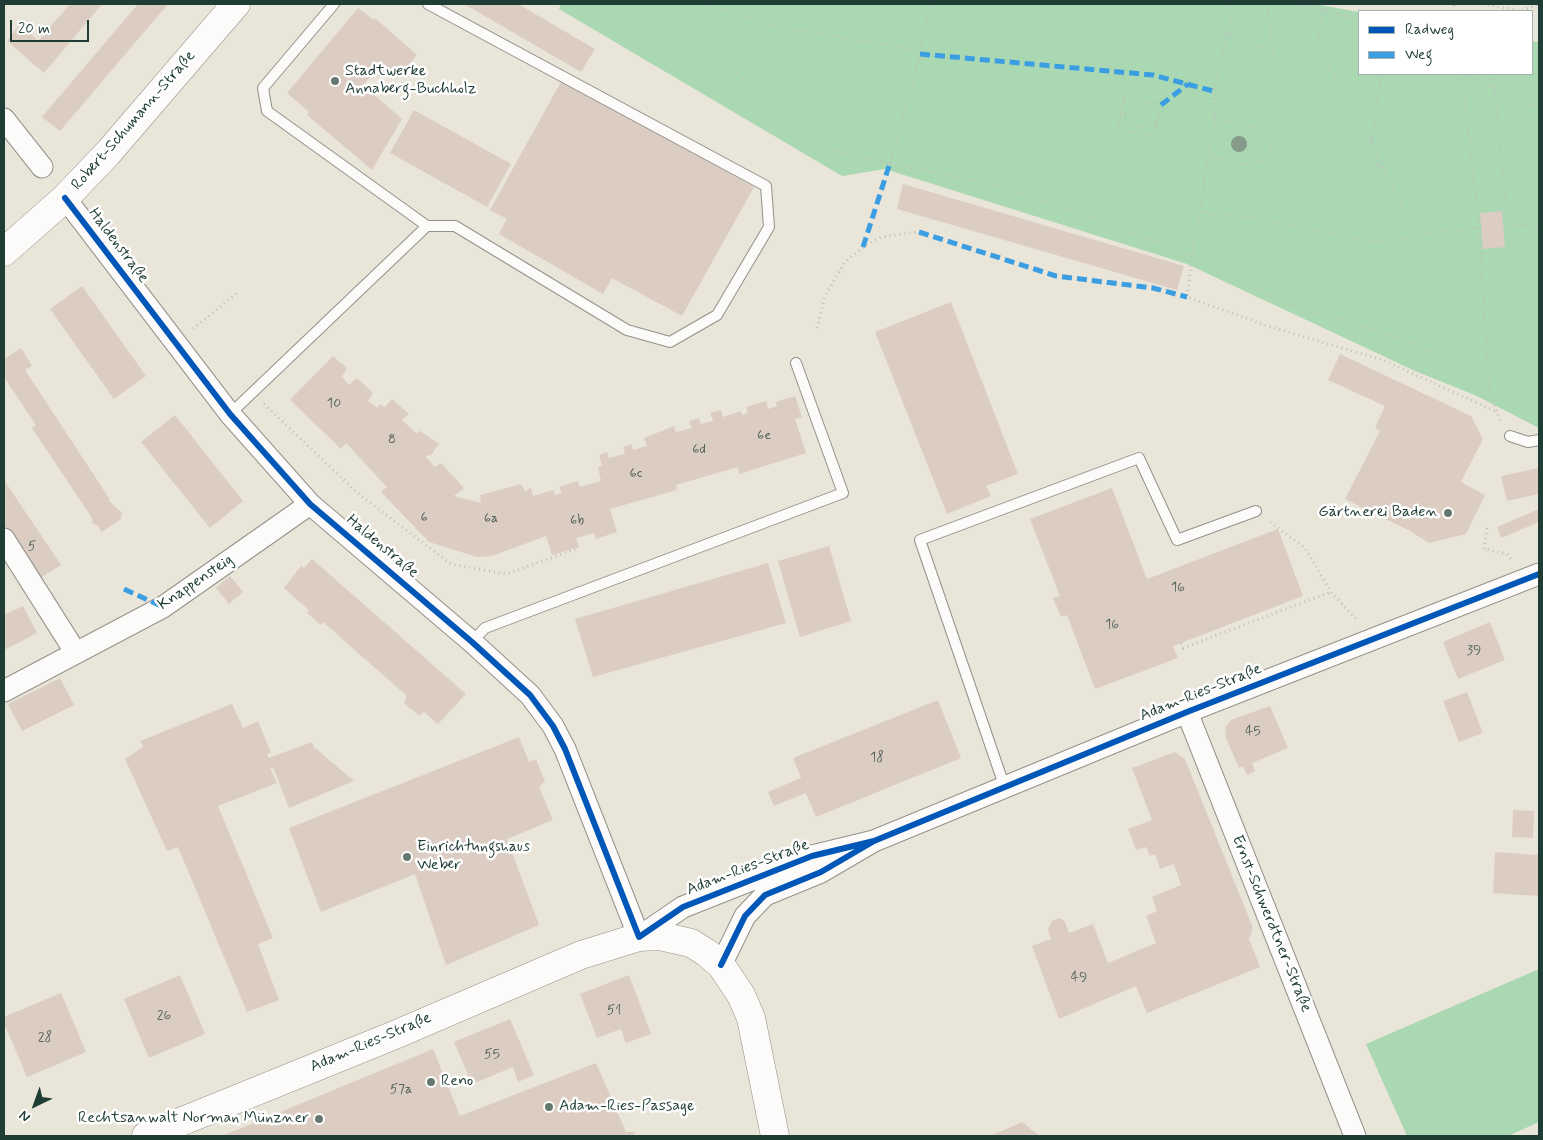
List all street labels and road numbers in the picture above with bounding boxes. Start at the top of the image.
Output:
street label: Robert-Schumann-Straße [68,47,200,195]
street label: Haldenstraße [84,205,152,287]
street label: Haldenstraße [342,511,422,583]
street label: Knappensteig [155,551,237,615]
street label: Adam-Ries-Straße [1137,660,1265,726]
street label: Ernst-Schwerdtner-Straße [1227,833,1315,1015]
street label: Adam-Ries-Straße [684,836,812,900]
street label: Adam-Ries-Straße [308,1009,434,1077]

